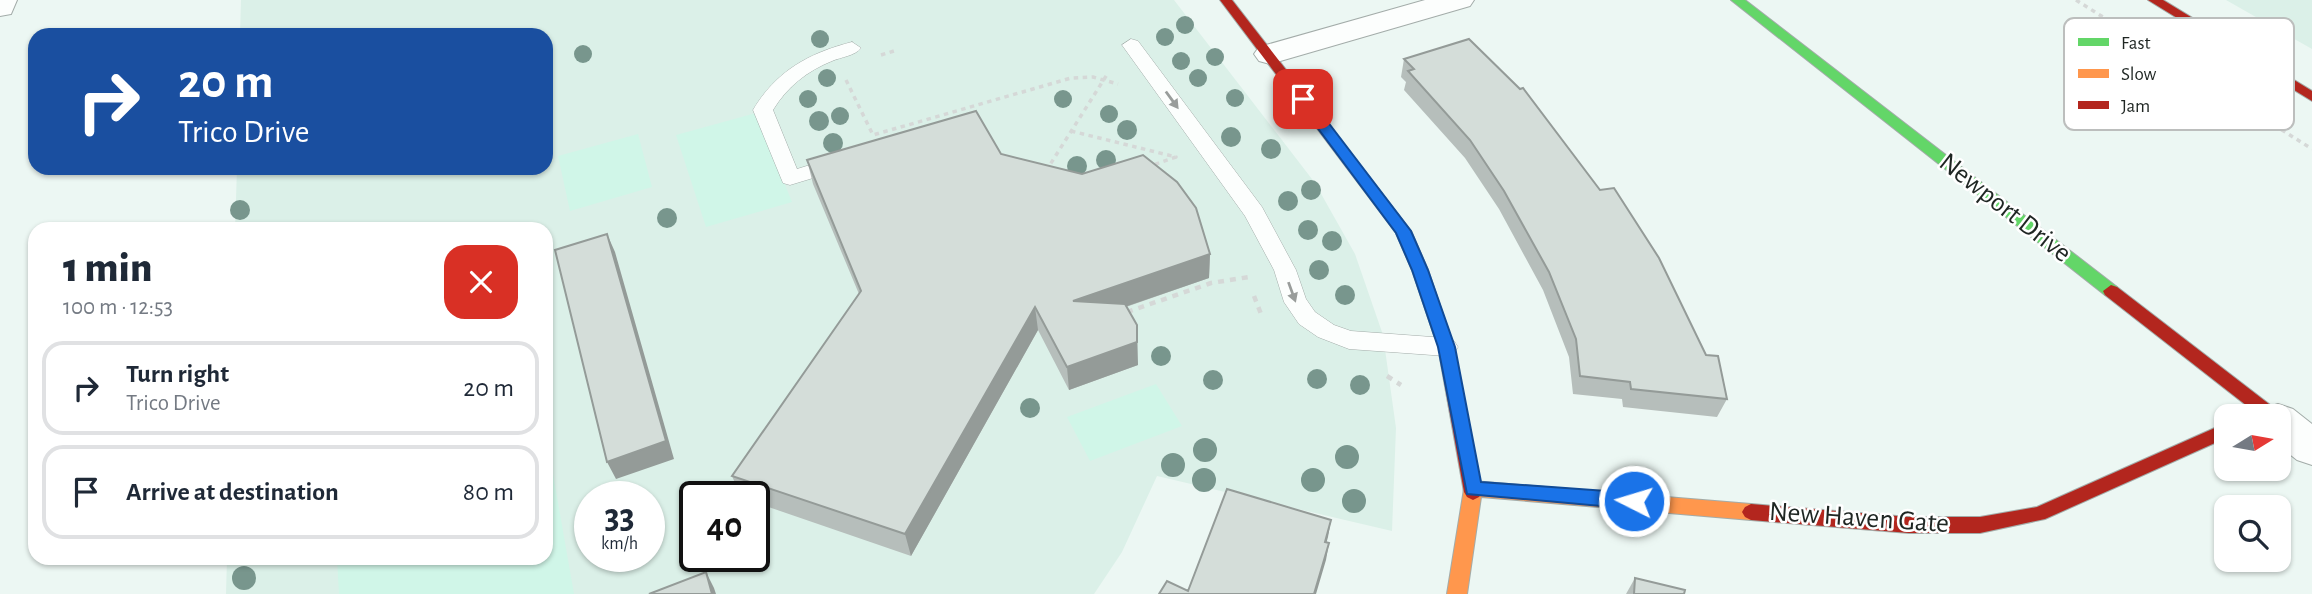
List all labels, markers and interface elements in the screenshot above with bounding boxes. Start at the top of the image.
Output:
legend [2064,18,2294,130]
text: Fast [2121,34,2151,53]
icon: right [63,56,154,147]
text: 20 m [178,58,274,107]
text: Slow [2121,65,2157,84]
pin [1273,69,1333,129]
icon: arrive [1284,80,1322,118]
one-way arrow [1165,91,1179,109]
text: Jam [2121,97,2150,116]
text: Trico Drive [178,116,310,148]
street label: Newport Drive [1934,148,2076,268]
button: close [444,245,518,319]
text: 1 min [63,247,152,289]
one-way arrow [1287,281,1298,302]
text: 100 m · 12:53 [63,296,173,319]
text: Turn right [126,361,229,387]
icon: right [67,369,105,407]
text: 20 m [463,375,514,401]
text: Trico Drive [126,392,221,415]
north arrow [2214,404,2291,481]
map controls [2214,404,2291,572]
position arrow [1597,464,1671,538]
icon: arrive [67,473,105,511]
text: Arrive at destination [126,479,339,505]
text: 80 m [463,479,514,505]
speed limit sign: 40 [679,481,770,572]
button: search [2214,495,2291,572]
street label: New Haven Gate [1768,498,1950,538]
text: 33 [604,500,635,535]
text: km/h [601,535,638,553]

